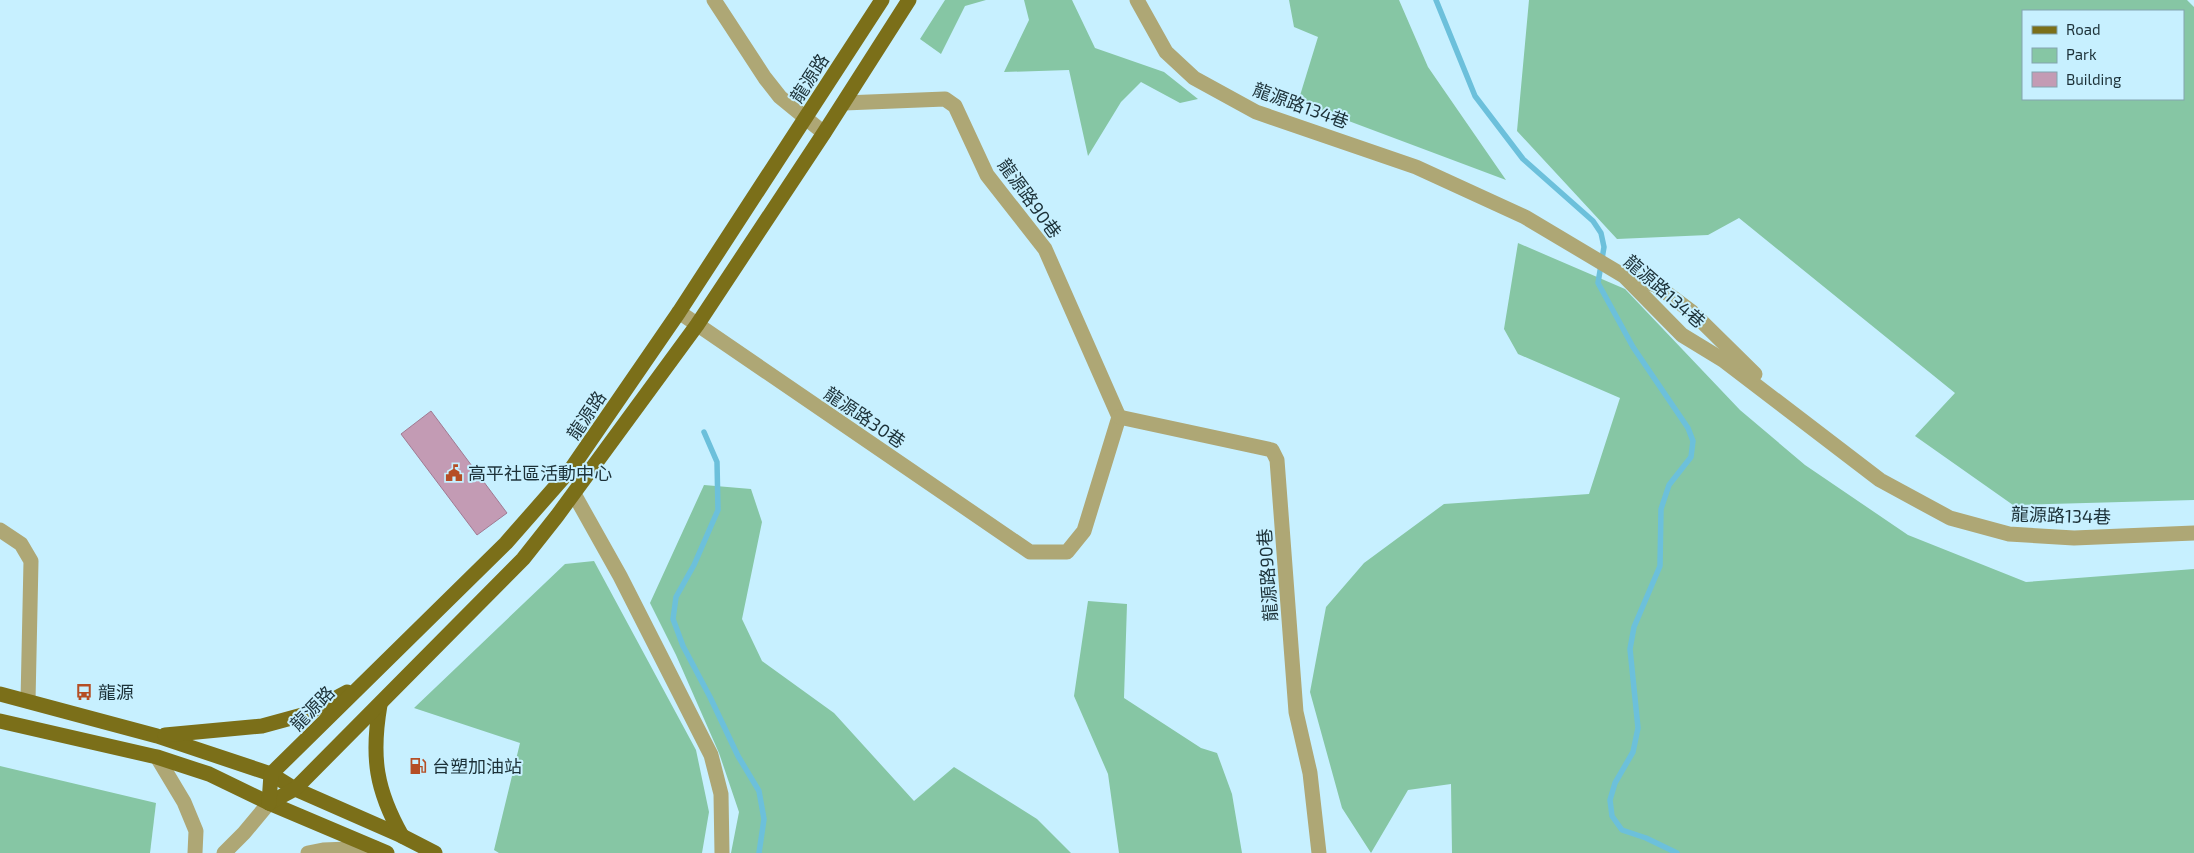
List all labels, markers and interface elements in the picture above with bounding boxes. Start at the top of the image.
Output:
legend [2022,10,2184,100]
text: Road [2066,20,2101,38]
text: Park [2066,45,2097,63]
street label: 龍源路 [785,49,833,107]
text: Building [2066,70,2122,88]
street label: 龍源路134巷 [1250,78,1352,132]
street label: 龍源路90巷 [994,154,1066,242]
street label: 龍源路134巷 [1620,250,1710,332]
street label: 龍源路30巷 [820,382,910,452]
street label: 龍源路 [562,386,610,444]
place label: 高平社區活動中心 [468,462,612,484]
public building icon: 高平社區活動中心 [444,463,464,483]
street label: 龍源路134巷 [2011,502,2111,528]
street label: 龍源路90巷 [1253,528,1281,622]
place label: 龍源 [98,681,134,703]
street label: 龍源路 [285,681,339,735]
bus stop icon: 龍源 [74,682,94,702]
place label: 台塑加油站 [432,755,522,777]
fuel station icon: 台塑加油站 [408,756,428,776]

